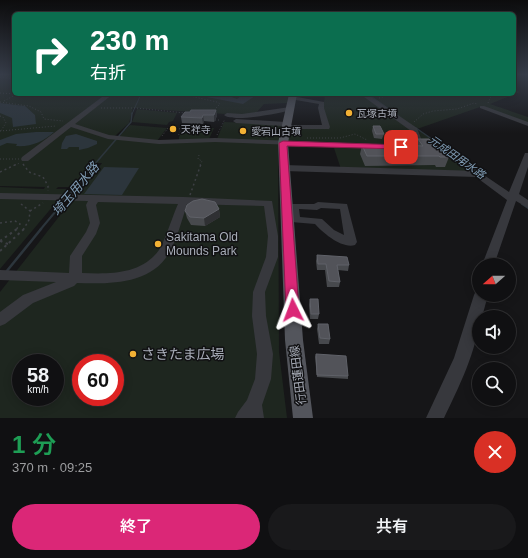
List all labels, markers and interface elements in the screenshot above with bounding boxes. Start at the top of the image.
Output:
text: 230 m [90,25,169,56]
icon: right [24,28,76,80]
text: 右折 [90,63,126,83]
marker: 瓦塚古墳 [344,108,354,118]
place label: 瓦塚古墳 [357,108,397,119]
marker: 天祥寺 [168,124,178,134]
place label: 天祥寺 [181,124,211,135]
marker: 愛宕山古墳 [238,126,248,136]
place label: 愛宕山古墳 [251,126,301,137]
pin [384,130,418,164]
water label: 元成田用水路 [427,133,488,181]
icon: arrive [390,136,412,158]
water label: 埼玉用水路 [49,159,103,219]
place label: Sakitama Old Mounds Park [166,230,238,258]
marker: Sakitama Old Mounds Park [153,239,163,249]
north arrow [472,258,516,302]
map controls [472,258,516,406]
position arrow [272,289,314,331]
button: sound [472,310,516,354]
street label: 行田蓮田線 [287,344,309,406]
place label: さきたま広場 [141,346,225,362]
marker: さきたま広場 [128,349,138,359]
speed limit sign: 60 [72,354,124,406]
button: search [472,362,516,406]
text: 58 [27,364,49,386]
text: km/h [27,384,49,395]
text: 1 分 [12,431,56,458]
button: close [474,431,516,473]
text: 370 m · 09:25 [12,460,92,475]
button: 終了 [12,504,260,550]
button: 共有 [268,504,516,550]

